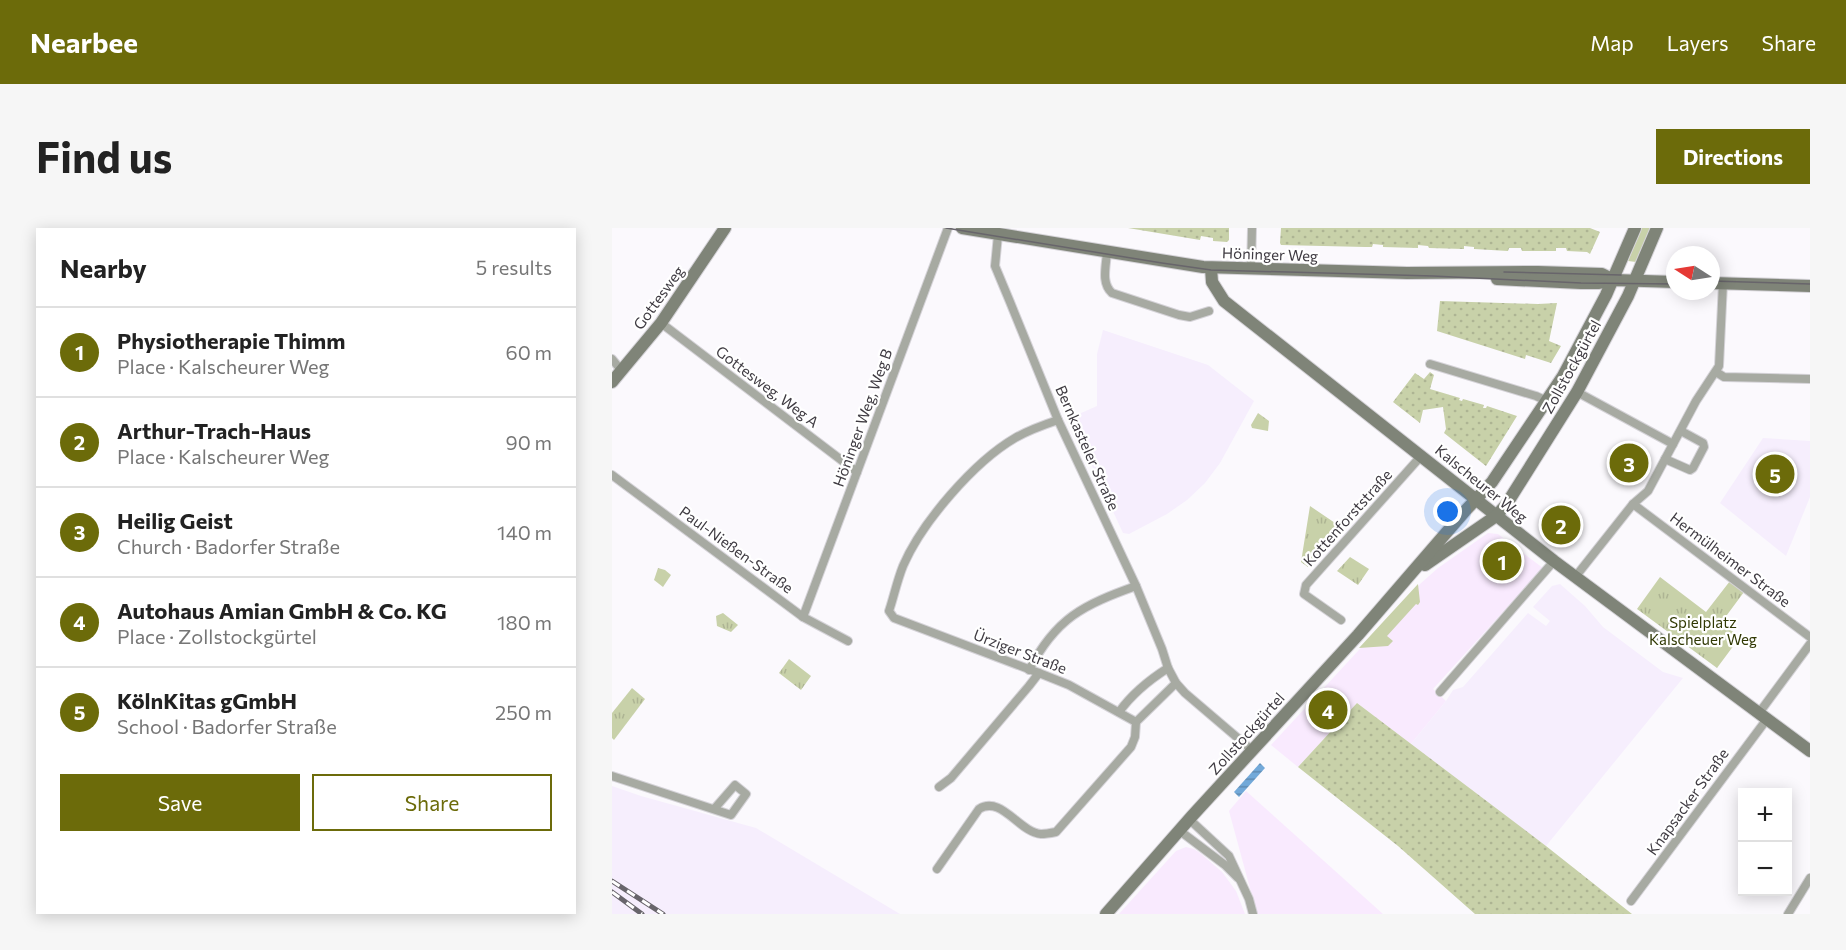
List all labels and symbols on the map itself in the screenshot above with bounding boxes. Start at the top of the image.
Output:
street label: Höninger Weg [1222,243,1318,265]
north arrow [1666,246,1720,300]
street label: Gottesweg [629,262,687,333]
street label: Zollstockgürtel [1538,317,1604,416]
street label: Gottesweg, Weg A [713,342,823,431]
street label: Höninger Weg, Weg B [829,346,896,489]
street label: Bernkasteler Straße [1052,382,1124,513]
street label: Kalscheurer Weg [1432,440,1531,526]
pin: 3 [1610,440,1648,486]
pin: 5 [1756,452,1794,496]
street label: Kottenforststraße [1299,465,1395,569]
your location [1433,497,1462,526]
street label: Paul-Nießen-Straße [676,502,797,597]
pin: 2 [1542,502,1580,548]
street label: Hermülheimer Straße [1667,508,1794,610]
pin: 1 [1482,538,1522,584]
park label: Spielplatz Kalscheuer Weg [1649,613,1757,648]
street label: Ürziger Straße [971,625,1070,677]
pin: 4 [1308,688,1348,732]
street label: Zollstockgürtel [1205,689,1288,778]
street label: Knapsacker Straße [1642,745,1732,858]

